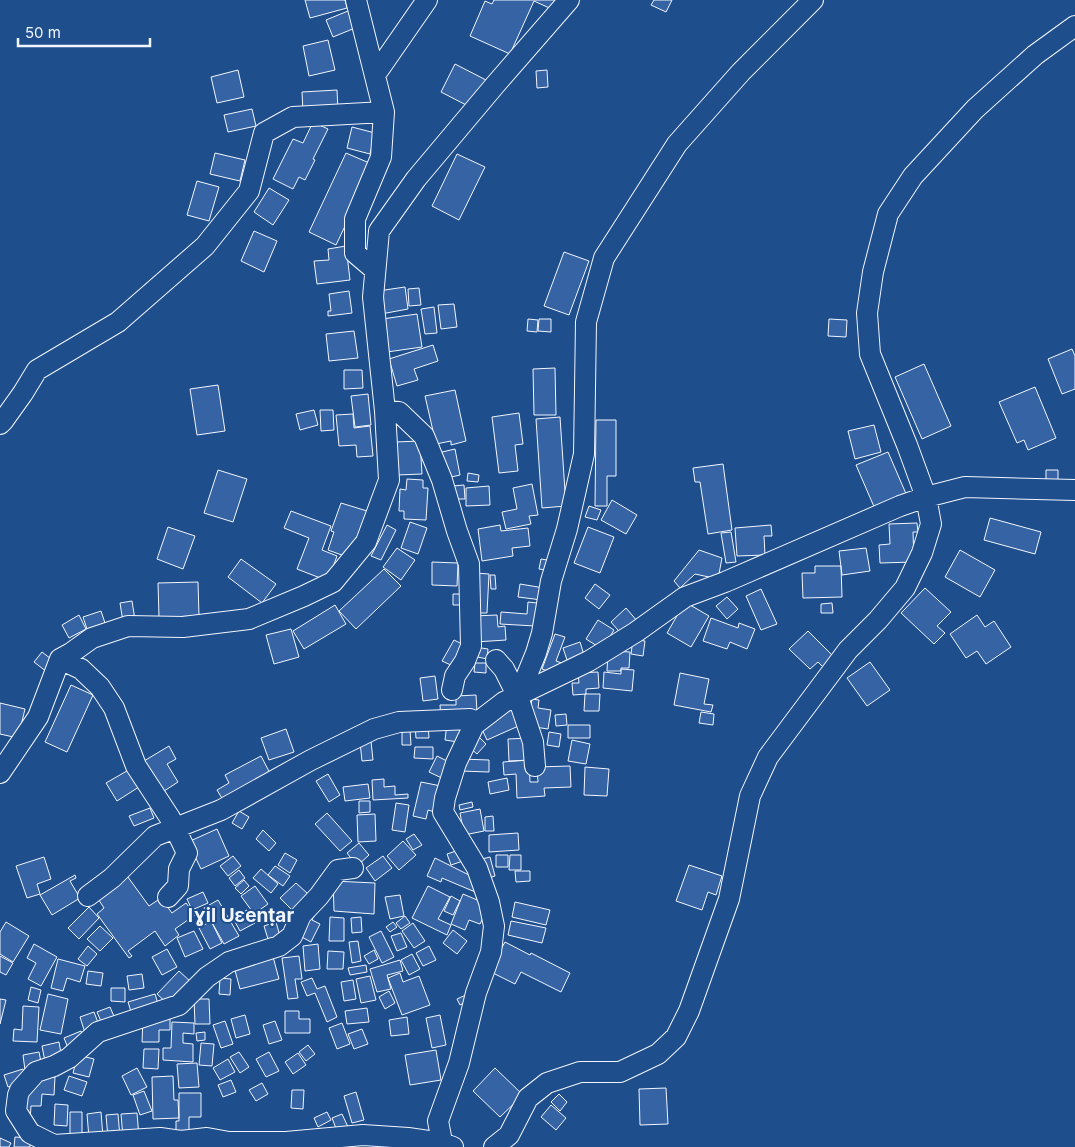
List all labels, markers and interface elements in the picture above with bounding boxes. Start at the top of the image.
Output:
scale bar [18,15,150,47]
text: 50 m [25,23,61,42]
district label: Iɣil Uɛenṭar [188,904,294,927]

